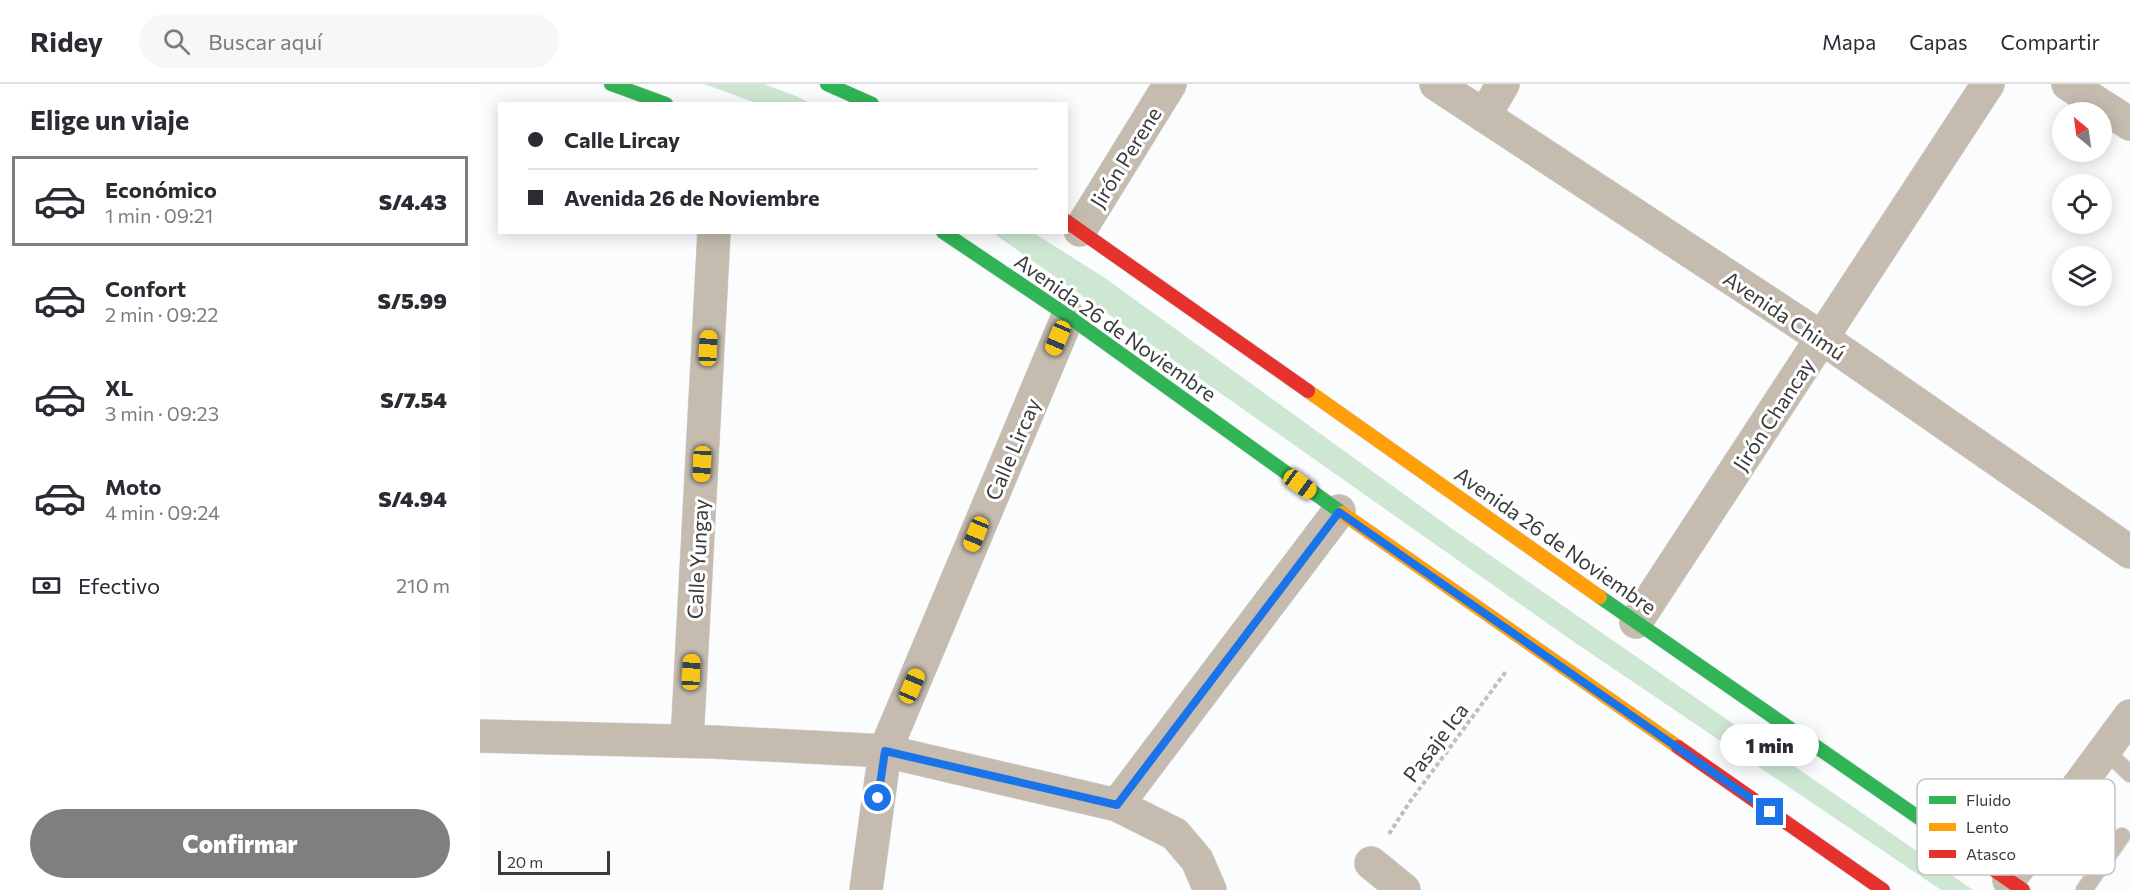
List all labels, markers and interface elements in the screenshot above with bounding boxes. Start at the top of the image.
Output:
search box [139,14,559,68]
text: Ridey [30,24,103,58]
icon: search [160,25,193,58]
text: Buscar aquí [208,28,322,55]
text: Mapa [1822,29,1876,54]
text: Capas [1909,29,1968,54]
text: Compartir [2001,29,2100,54]
street label: Jirón Perene [1084,102,1166,212]
north arrow [2052,102,2112,162]
map controls [2052,102,2112,306]
text: Elige un viaje [30,103,189,136]
text: Calle Lircay [564,126,680,153]
icon: car [33,174,87,228]
button: locate [2052,174,2112,234]
text: Económico [105,176,217,203]
text: Avenida 26 de Noviembre [564,184,820,211]
text: S/4.43 [379,188,447,215]
text: 1 min · 09:21 [105,203,213,227]
button: layers [2052,246,2112,306]
street label: Avenida 26 de Noviembre [1010,248,1222,406]
street label: Avenida Chimú [1719,265,1851,365]
icon: car [33,273,87,327]
text: Confort [105,275,186,302]
text: S/5.99 [378,287,447,314]
text: 2 min · 09:22 [105,302,218,326]
car [1043,318,1073,358]
car [698,330,718,366]
street label: Jirón Chancay [1727,353,1819,475]
icon: car [33,372,87,426]
text: XL [105,374,133,401]
text: S/7.54 [380,386,447,413]
street label: Calle Lircay [979,394,1045,504]
text: 3 min · 09:23 [105,401,219,425]
car [692,446,712,482]
street label: Avenida 26 de Noviembre [1450,461,1662,619]
car [1280,466,1320,502]
icon: car [33,471,87,525]
text: Moto [105,473,161,500]
text: S/4.94 [378,485,447,512]
street label: Calle Yungay [681,498,713,620]
text: 4 min · 09:24 [105,500,220,524]
car [961,514,991,554]
icon: cash [30,569,63,602]
text: Efectivo [78,572,160,599]
text: 210 m [396,573,450,597]
car [681,654,701,690]
car [897,666,927,706]
street label: Pasaje Ica [1397,698,1473,786]
callout: 1 min [1720,725,1820,767]
text: 1 min [1745,733,1794,757]
legend [1917,779,2115,875]
route start [864,784,891,811]
text: Fluido [1966,790,2011,809]
route end [1756,798,1783,825]
button: Confirmar [30,809,450,878]
text: Lento [1966,817,2009,836]
text: Atasco [1966,844,2016,863]
scale bar [498,848,610,876]
text: 20 m [507,852,543,871]

